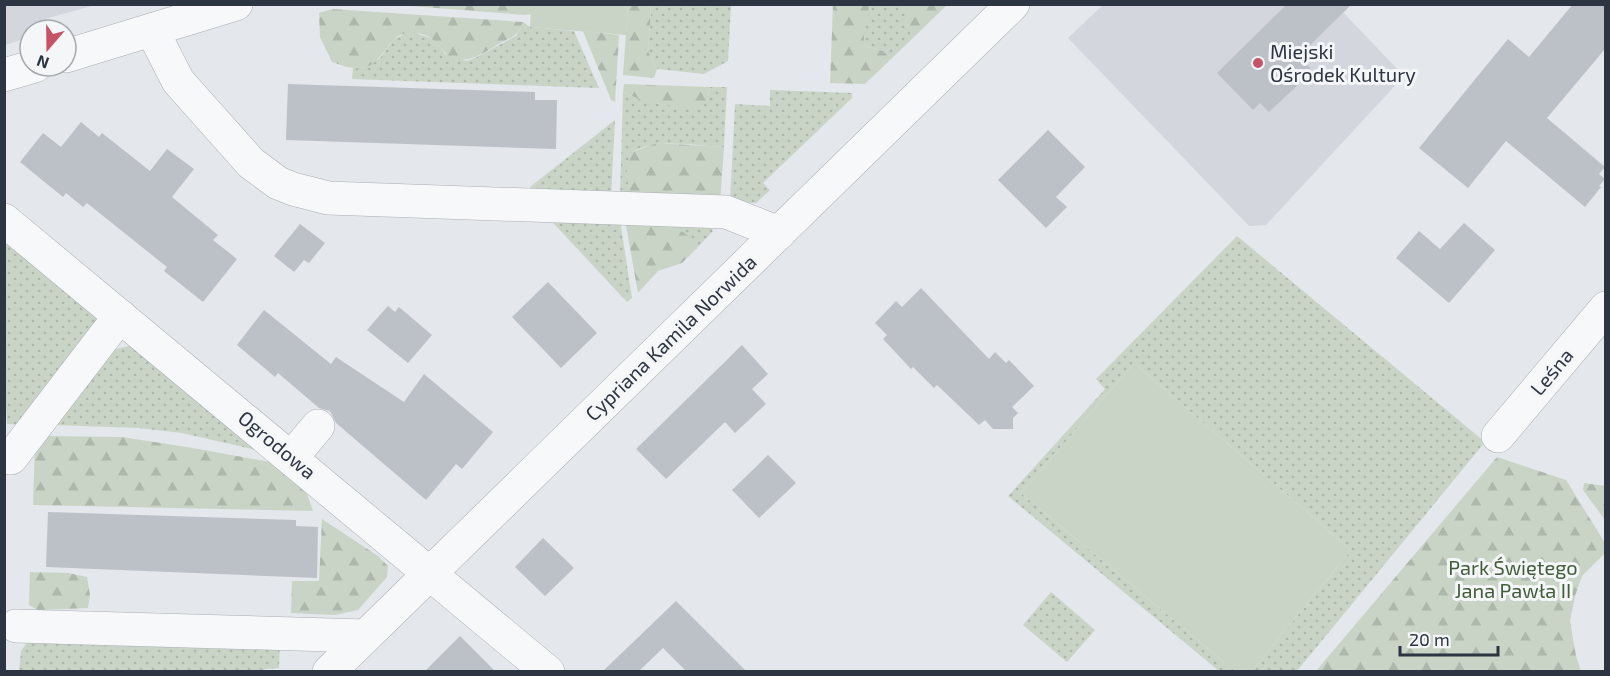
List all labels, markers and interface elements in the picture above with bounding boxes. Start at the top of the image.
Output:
north arrow [18,18,78,78]
place label: Miejski Ośrodek Kultury [1270,39,1416,86]
text: N [34,52,51,73]
marker: Miejski Ośrodek Kultury [1251,56,1265,70]
street label: Cypriana Kamila Norwida [580,249,761,425]
street label: Leśna [1525,343,1578,400]
street label: Ogrodowa [234,405,321,484]
park label: Park Świętego Jana Pawła II [1448,555,1578,602]
scale bar [1400,619,1498,657]
text: 20 m [1409,628,1450,650]

